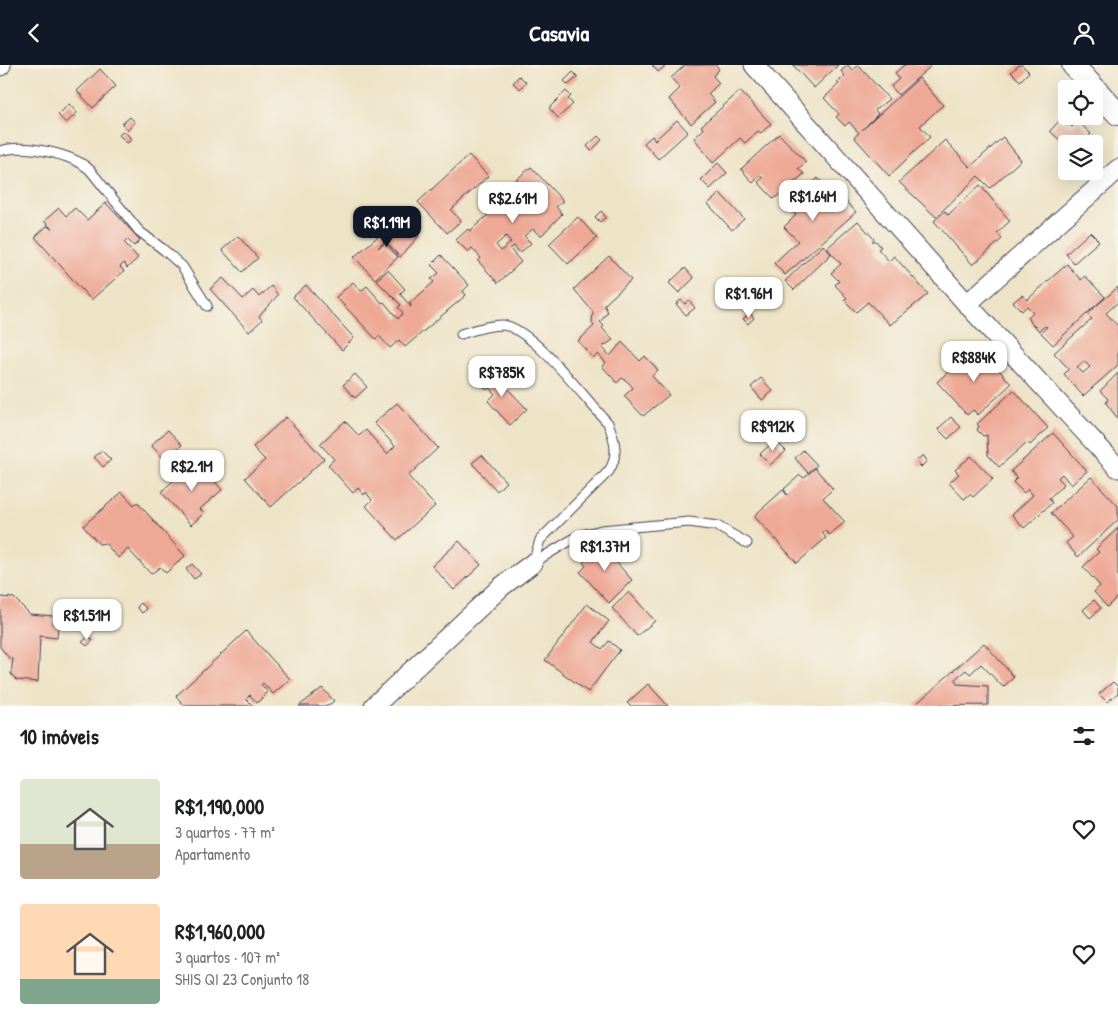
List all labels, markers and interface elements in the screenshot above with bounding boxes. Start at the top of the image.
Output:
text: Casavia [529,18,589,48]
icon: back [20,19,48,47]
icon: person [1070,19,1098,47]
map controls [1058,80,1103,180]
button: locate [1058,80,1103,125]
button: layers [1058,135,1103,180]
pin: R$1.64M [767,179,859,222]
pin: R$2.61M [467,181,559,224]
text: R$1.64M [790,185,836,207]
text: R$2.61M [489,187,537,209]
pin: R$1.19M [341,205,433,248]
text: R$1.19M [364,211,410,233]
pin: R$1.96M [703,277,795,319]
text: R$1.96M [726,282,772,304]
pin: R$884K [933,341,1015,383]
text: R$884K [952,346,996,368]
pin: R$785K [461,355,543,398]
text: R$785K [479,361,525,383]
pin: R$912K [732,409,814,452]
text: R$912K [752,415,794,437]
pin: R$2.1M [151,449,233,492]
text: R$2.1M [171,455,213,477]
pin: R$1.37M [559,529,651,572]
text: R$1.37M [580,535,630,557]
pin: R$1.51M [41,599,133,641]
text: R$1.51M [64,604,110,626]
text: 10 imóveis [20,722,99,751]
icon: filters [1070,722,1098,750]
text: R$1,190,000 [175,792,264,821]
icon: home [60,799,120,859]
icon: heart [1070,815,1098,843]
text: 3 quartos · 77 m² [175,821,275,843]
text: Apartamento [175,843,250,865]
text: R$1,960,000 [175,917,265,946]
icon: home [60,924,120,984]
icon: heart [1070,940,1098,968]
text: 3 quartos · 107 m² [175,946,280,968]
text: SHIS QI 23 Conjunto 18 [175,968,309,990]

